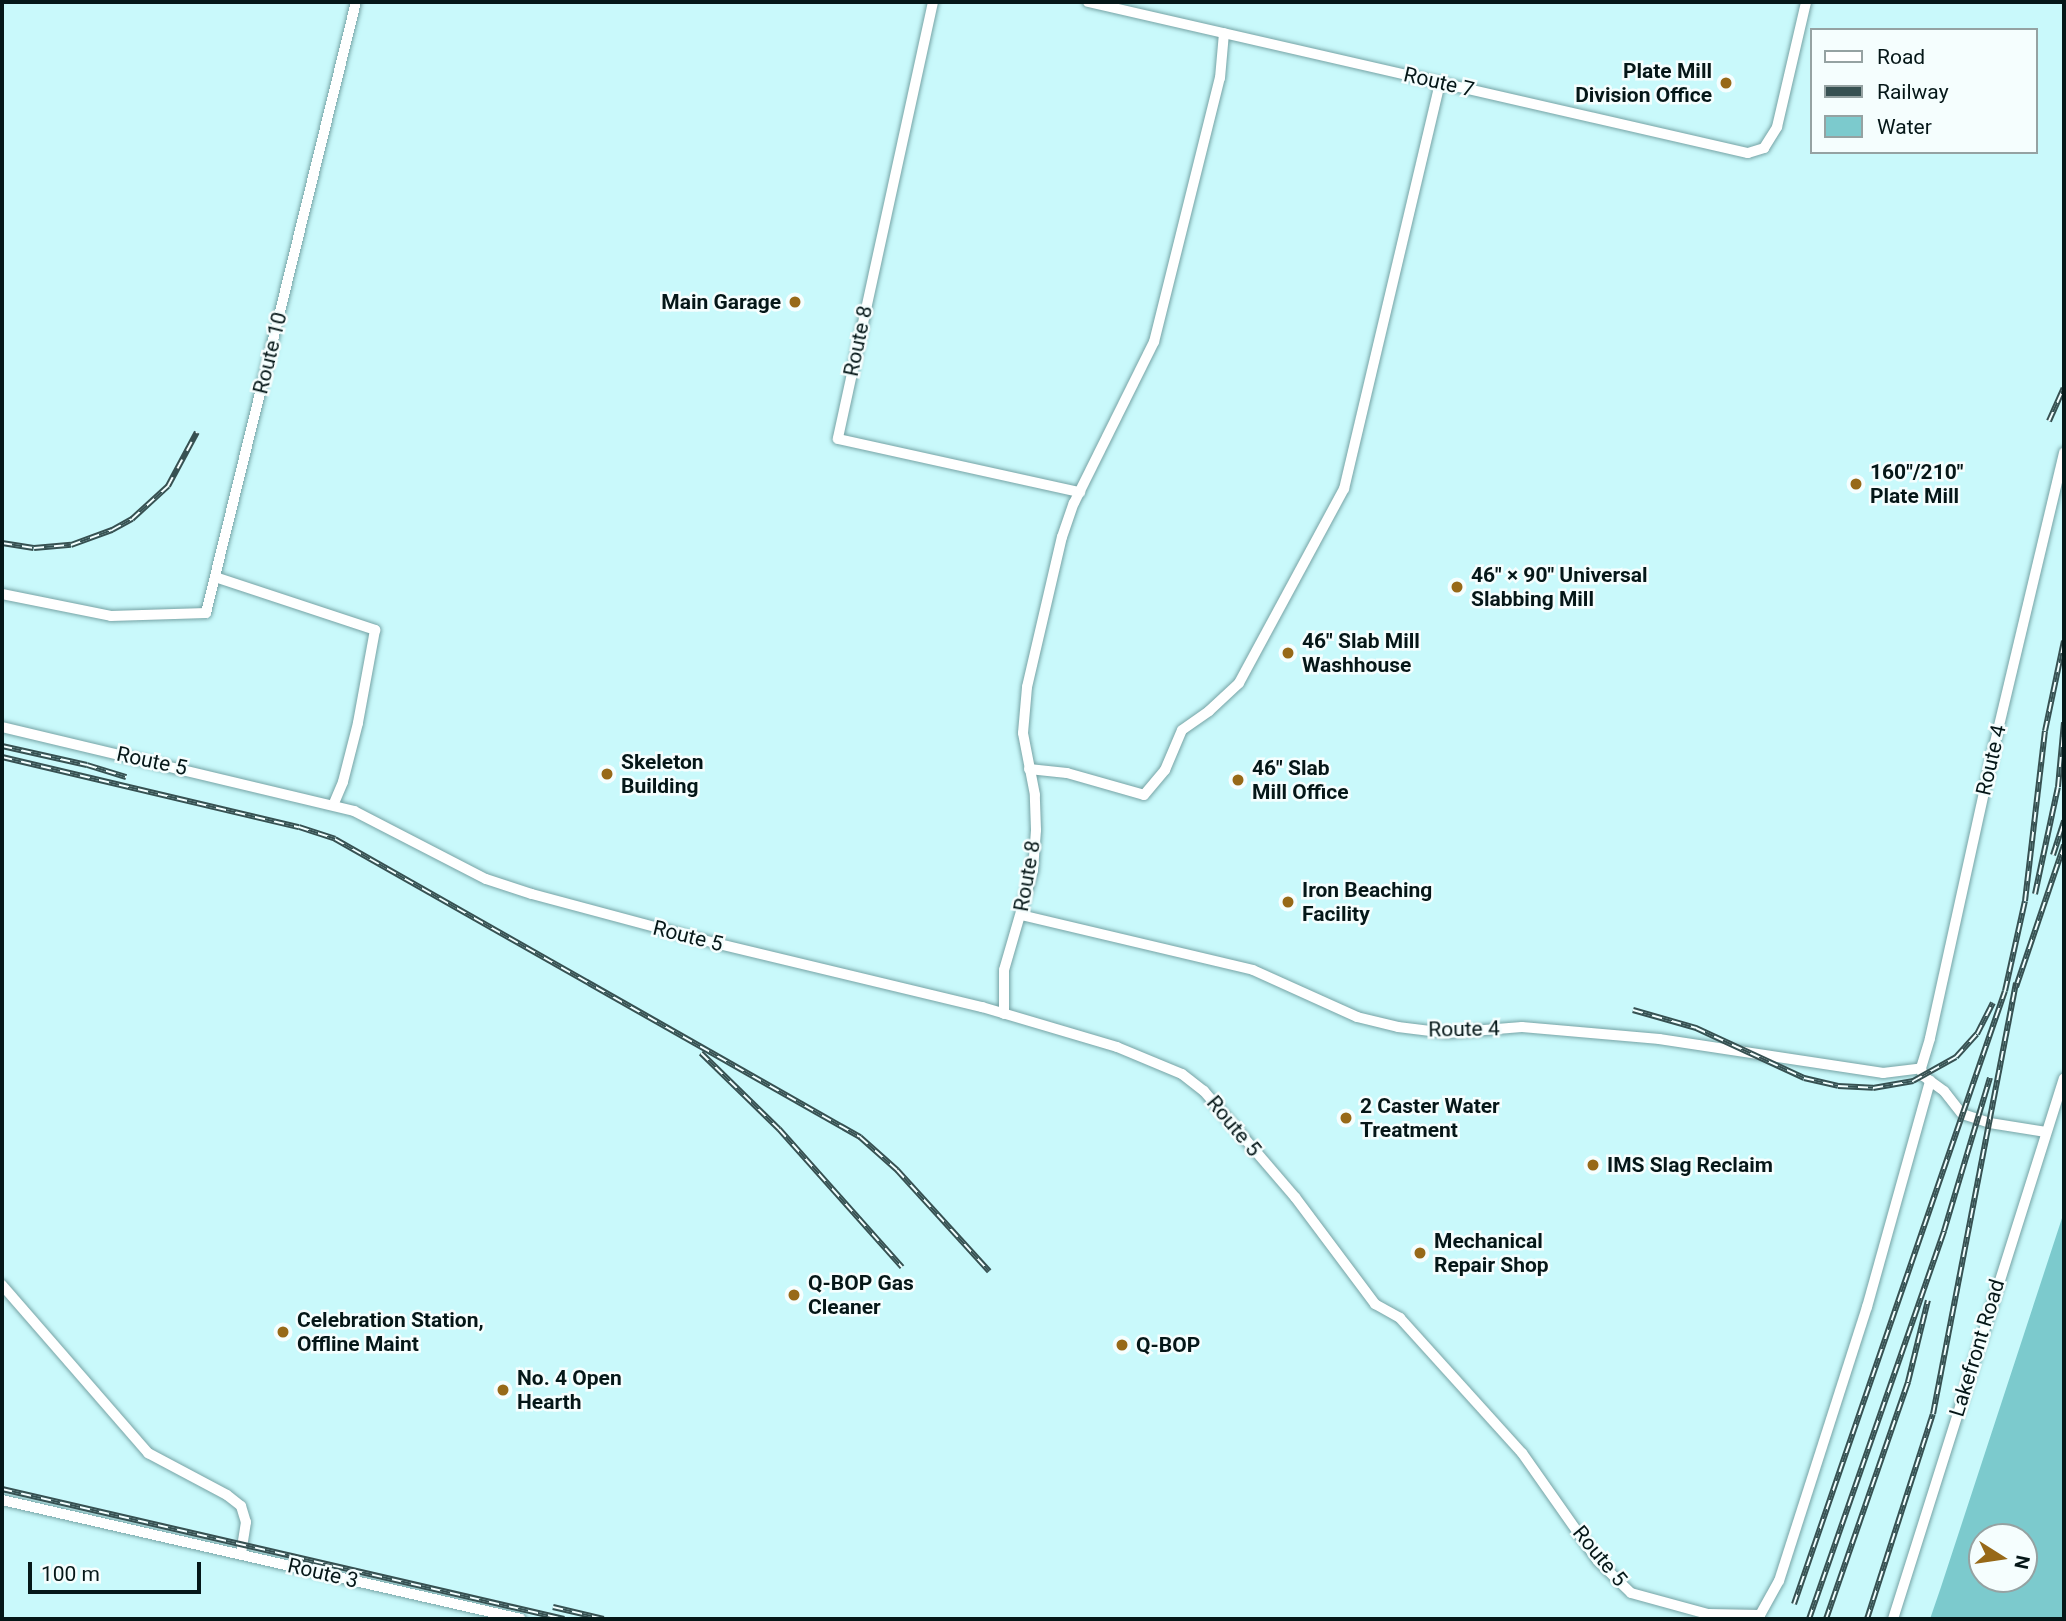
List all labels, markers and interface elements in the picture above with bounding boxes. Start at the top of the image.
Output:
legend [1811,28,2038,154]
text: Road [1877,45,1925,69]
place label: Plate Mill Division Office [1575,58,1712,108]
street label: Route 7 [1401,62,1477,102]
marker: Plate Mill Division Office [1718,75,1734,91]
text: Railway [1877,80,1949,104]
text: Water [1877,115,1932,139]
place label: Main Garage [661,289,781,315]
marker: Main Garage [787,294,803,310]
street label: Route 8 [838,303,878,379]
street label: Route 10 [248,310,292,396]
place label: 160"/210" Plate Mill [1870,459,1963,509]
marker: 160"/210" Plate Mill [1848,476,1864,492]
place label: 46" × 90" Universal Slabbing Mill [1471,562,1648,612]
marker: 46" × 90" Universal Slabbing Mill [1449,579,1465,595]
place label: 46" Slab Mill Washhouse [1302,628,1420,678]
marker: 46" Slab Mill Washhouse [1280,645,1296,661]
street label: Route 4 [1971,722,2011,798]
street label: Route 5 [114,741,190,781]
place label: Skeleton Building [621,749,704,799]
place label: 46" Slab Mill Office [1252,755,1349,805]
marker: Skeleton Building [599,766,615,782]
marker: 46" Slab Mill Office [1230,772,1246,788]
street label: Route 8 [1008,839,1046,913]
place label: Iron Beaching Facility [1302,877,1432,927]
marker: Iron Beaching Facility [1280,894,1296,910]
street label: Route 5 [650,915,726,957]
street label: Route 4 [1428,1016,1500,1042]
street label: Route 5 [1201,1091,1267,1161]
place label: 2 Caster Water Treatment [1360,1093,1500,1143]
marker: 2 Caster Water Treatment [1338,1110,1354,1126]
place label: IMS Slag Reclaim [1607,1152,1773,1178]
marker: IMS Slag Reclaim [1585,1157,1601,1173]
place label: Mechanical Repair Shop [1434,1228,1549,1278]
marker: Mechanical Repair Shop [1412,1245,1428,1261]
place label: Q-BOP Gas Cleaner [808,1270,914,1320]
street label: Lakefront Road [1944,1276,2010,1420]
marker: Q-BOP Gas Cleaner [786,1287,802,1303]
place label: Celebration Station, Offline Maint [297,1307,484,1357]
marker: Celebration Station, Offline Maint [275,1324,291,1340]
place label: Q-BOP [1136,1332,1200,1358]
marker: Q-BOP [1114,1337,1130,1353]
place label: No. 4 Open Hearth [517,1365,622,1415]
marker: No. 4 Open Hearth [495,1382,511,1398]
street label: Route 5 [1567,1521,1633,1591]
north arrow [1968,1523,2038,1593]
scale bar [32,1548,205,1592]
street label: Route 3 [285,1553,361,1593]
text: N [2009,1553,2035,1571]
text: 100 m [41,1562,100,1586]

